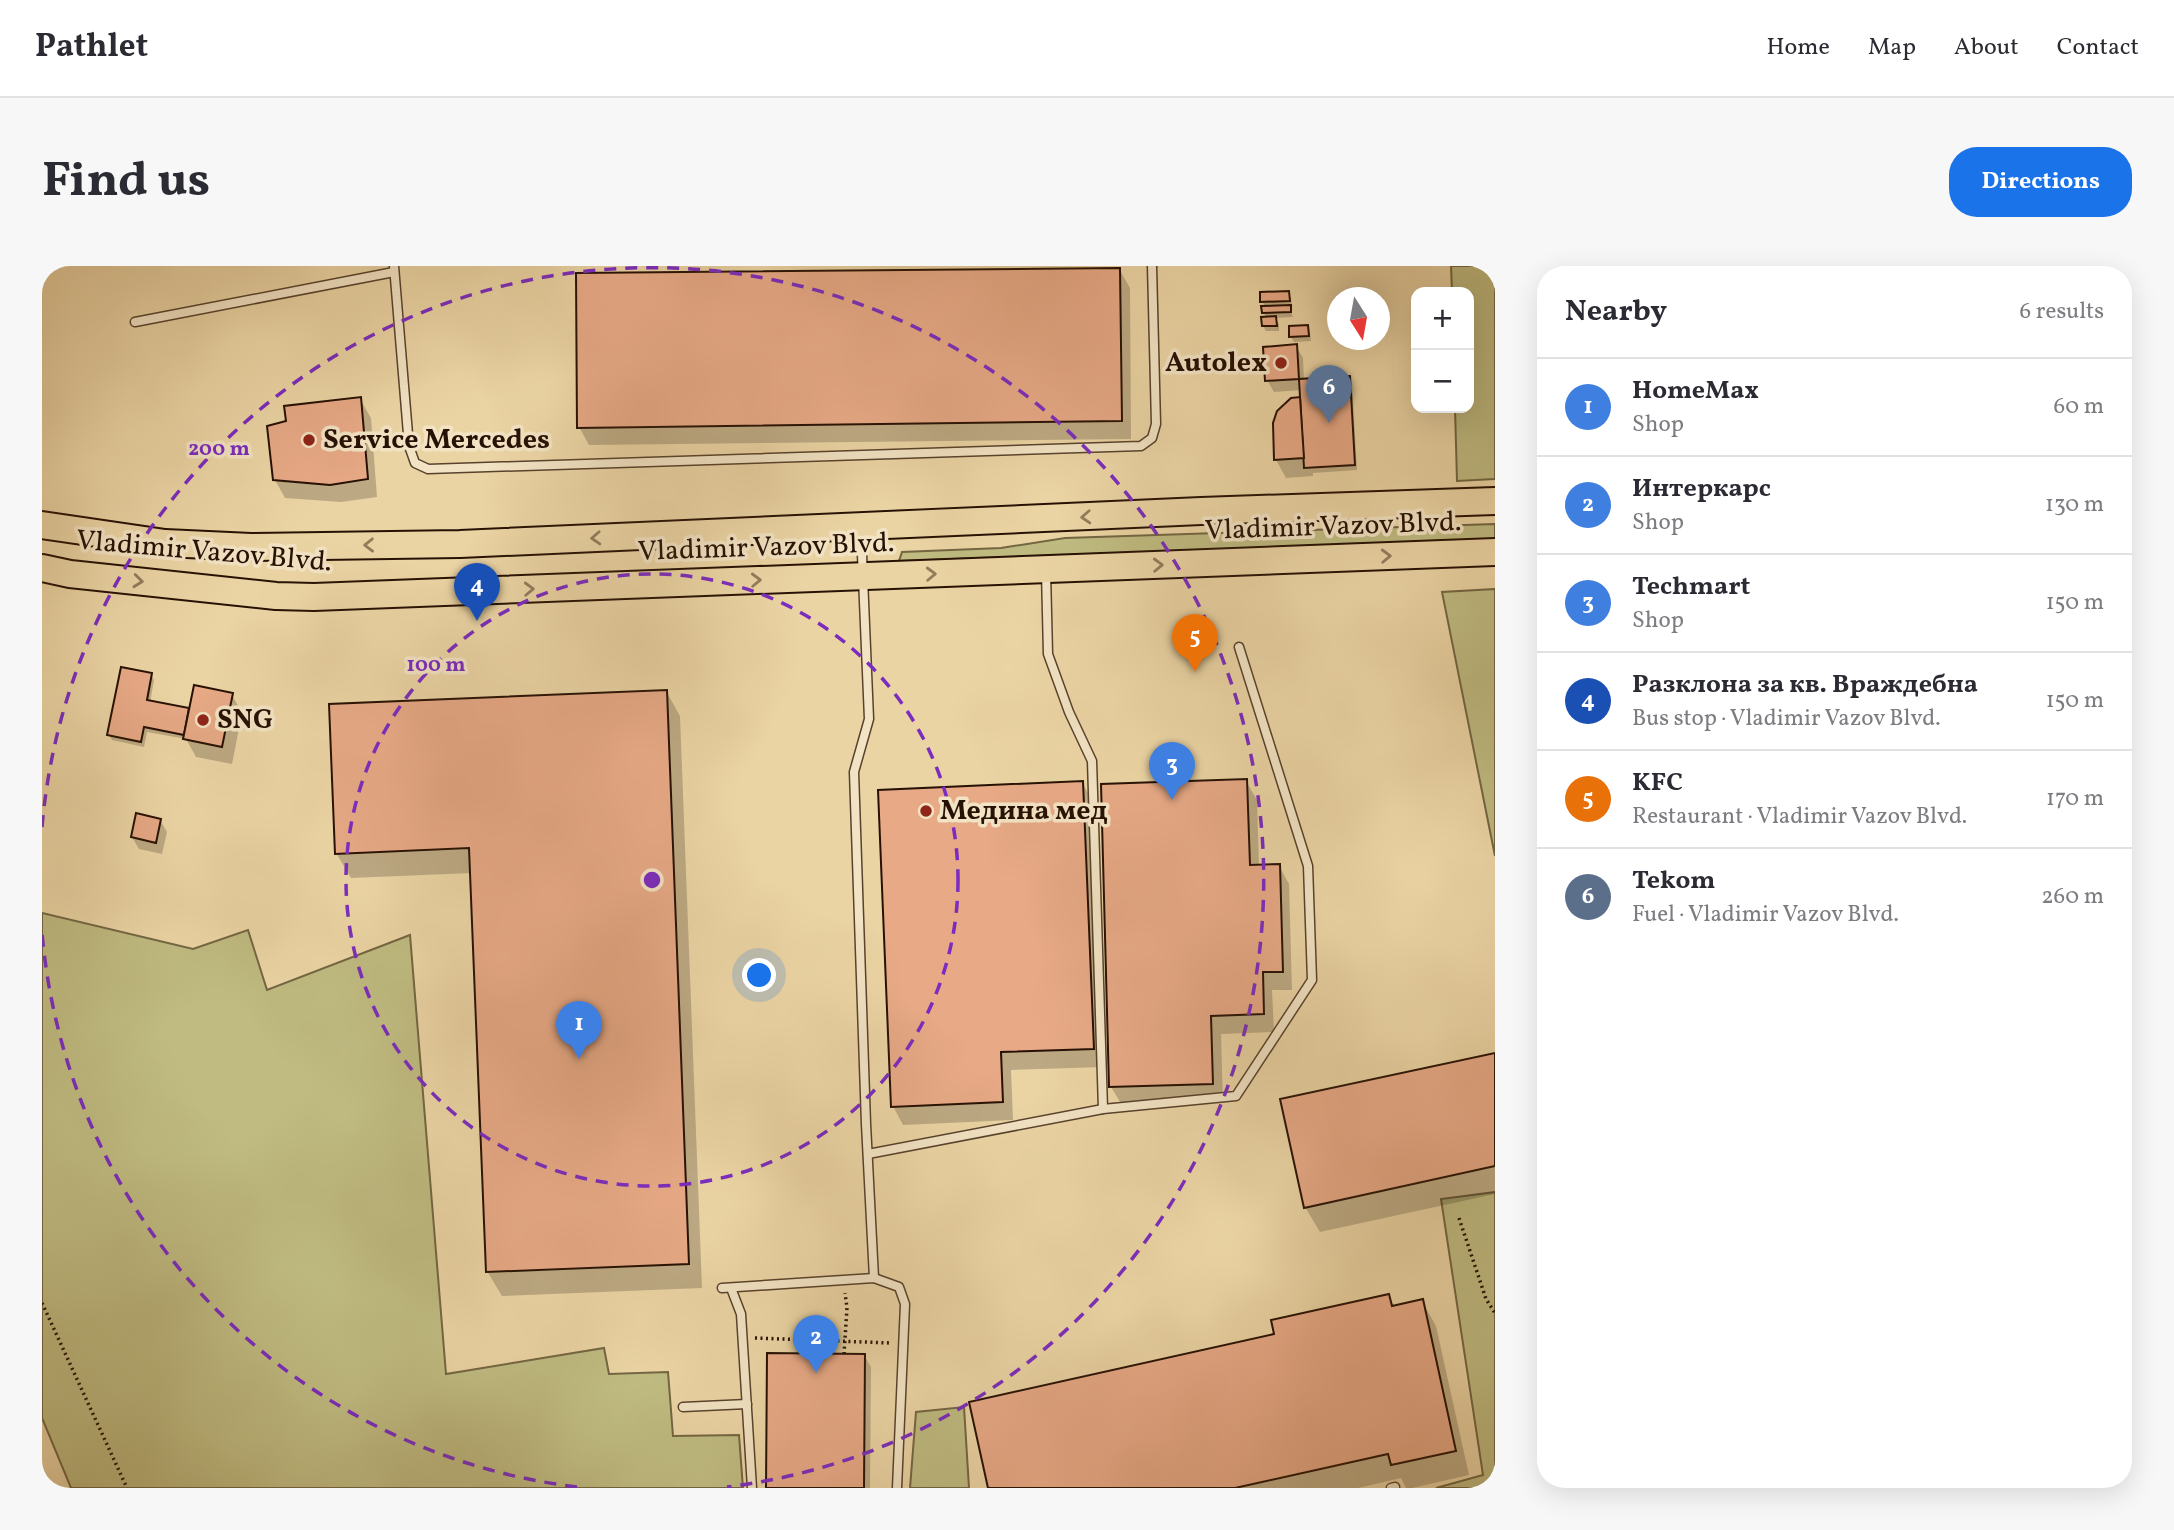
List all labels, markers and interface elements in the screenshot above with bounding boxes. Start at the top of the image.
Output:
text: Pathlet [35,25,148,71]
text: Home [1766,31,1830,65]
text: Map [1868,31,1916,65]
text: About [1954,31,2019,65]
text: Contact [2057,31,2139,65]
button: Directions [1949,147,2132,217]
text: Find us [42,148,210,217]
north arrow [1327,287,1390,350]
map controls [1411,287,1474,413]
button: + [1411,287,1474,350]
text: Nearby [1565,291,1667,333]
text: 6 results [2020,296,2104,328]
place label: Autolex [1165,344,1267,383]
button: − [1411,350,1474,413]
marker: Autolex [1273,355,1289,371]
pin: 6 [1306,365,1352,423]
text: HomeMax [1632,373,1759,409]
text: 1 [1583,391,1593,423]
text: 60 m [2054,391,2104,423]
text: Shop [1632,409,1684,441]
place label: Service Mercedes [323,421,550,460]
marker: Service Mercedes [301,432,317,448]
text: 200 m [188,435,250,464]
text: Интеркарс [1632,471,1771,507]
text: 2 [1582,489,1594,521]
text: 130 m [2045,489,2104,521]
street label: Vladimir Vazov Blvd. [1204,503,1462,551]
text: Shop [1632,507,1684,539]
one-way arrow [1080,509,1091,524]
street label: Vladimir Vazov Blvd. [74,521,334,583]
street label: Vladimir Vazov Blvd. [637,524,895,572]
one-way arrow [591,530,602,545]
one-way arrow [363,537,374,553]
one-way arrow [1380,549,1391,564]
one-way arrow [1153,558,1164,573]
pin: 4 [454,563,500,621]
one-way arrow [926,566,937,581]
text: Techmart [1632,569,1750,605]
one-way arrow [751,573,762,588]
one-way arrow [132,574,144,589]
one-way arrow [523,581,534,596]
text: 3 [1582,587,1594,619]
text: 150 m [2046,587,2104,619]
text: Shop [1632,605,1684,637]
pin: 5 [1172,614,1218,672]
text: 100 m [406,651,466,680]
text: Разклона за кв. Враждебна [1632,667,1978,703]
text: 4 [1581,685,1595,717]
text: 150 m [2046,685,2104,717]
place label: SNG [217,701,273,740]
text: Bus stop · Vladimir Vazov Blvd. [1632,703,1941,735]
marker: SNG [195,712,211,728]
pin: 3 [1149,742,1195,800]
text: KFC [1632,765,1683,801]
text: 5 [1582,783,1594,815]
text: 170 m [2046,783,2104,815]
place label: Медина мед [940,792,1108,831]
text: Restaurant · Vladimir Vazov Blvd. [1632,801,1967,833]
marker: Медина мед [918,803,934,819]
text: Tekom [1632,863,1715,899]
centre of rings [640,868,664,892]
text: 6 [1582,881,1594,913]
text: 260 m [2041,881,2104,913]
text: Fuel · Vladimir Vazov Blvd. [1632,899,1899,931]
your location [742,958,776,992]
pin: 1 [556,1001,602,1059]
pin: 2 [793,1315,839,1373]

